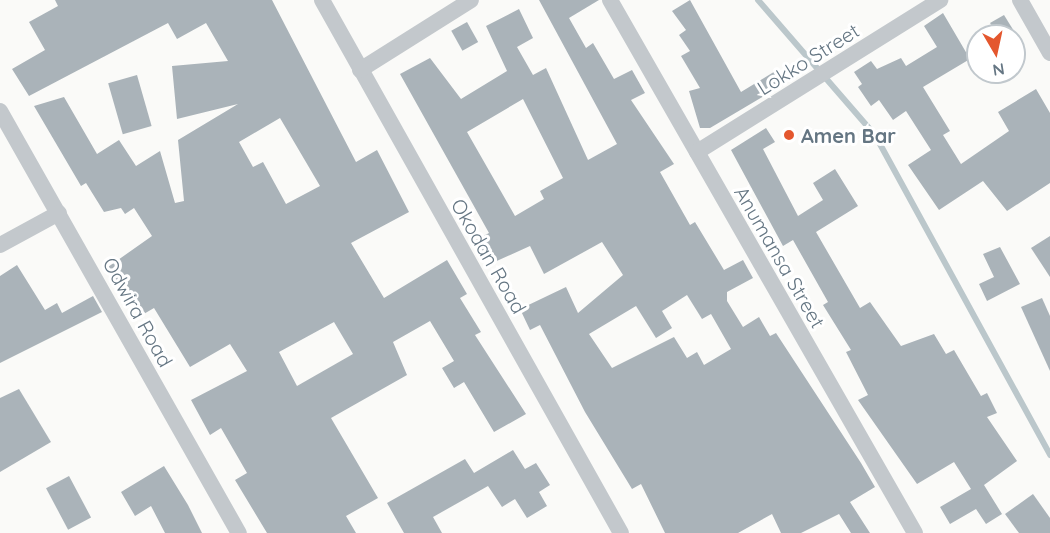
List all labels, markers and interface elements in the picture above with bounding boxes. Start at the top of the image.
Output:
street label: Lokko Street [753,18,863,100]
north arrow [966,24,1026,84]
text: N [991,59,1006,81]
place label: Amen Bar [801,123,896,147]
marker: Amen Bar [782,128,796,142]
street label: Anumansa Street [730,182,830,332]
street label: Okodan Road [446,194,532,318]
street label: Odwira Road [98,253,178,371]

